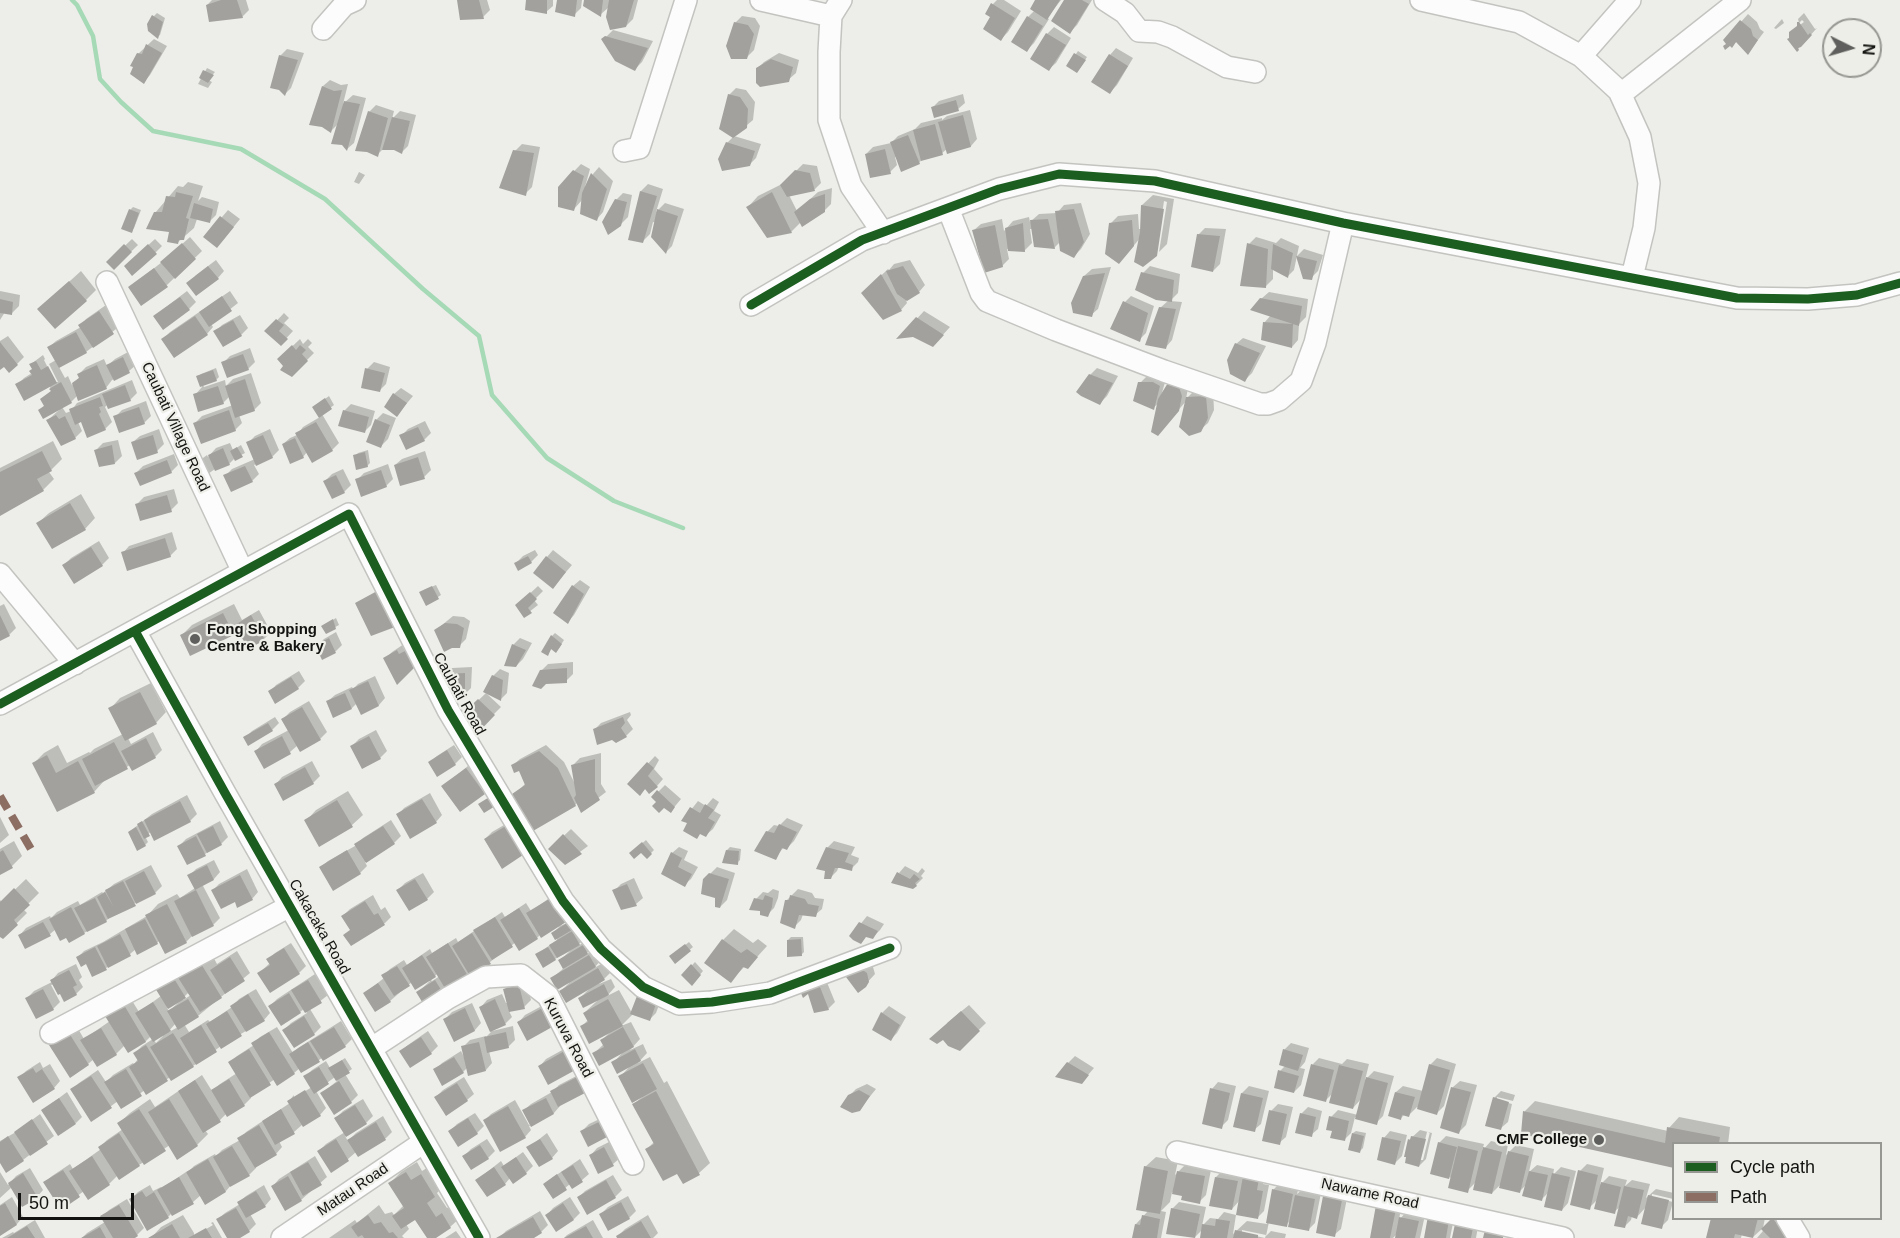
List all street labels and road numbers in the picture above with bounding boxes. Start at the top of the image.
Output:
street label: Caubati Village Road [137,359,213,495]
street label: Caubati Road [429,650,489,738]
street label: Cakacaka Road [285,876,353,978]
street label: Kuruva Road [540,995,596,1081]
street label: Matau Road [314,1160,392,1220]
street label: Nawame Road [1320,1175,1420,1213]

